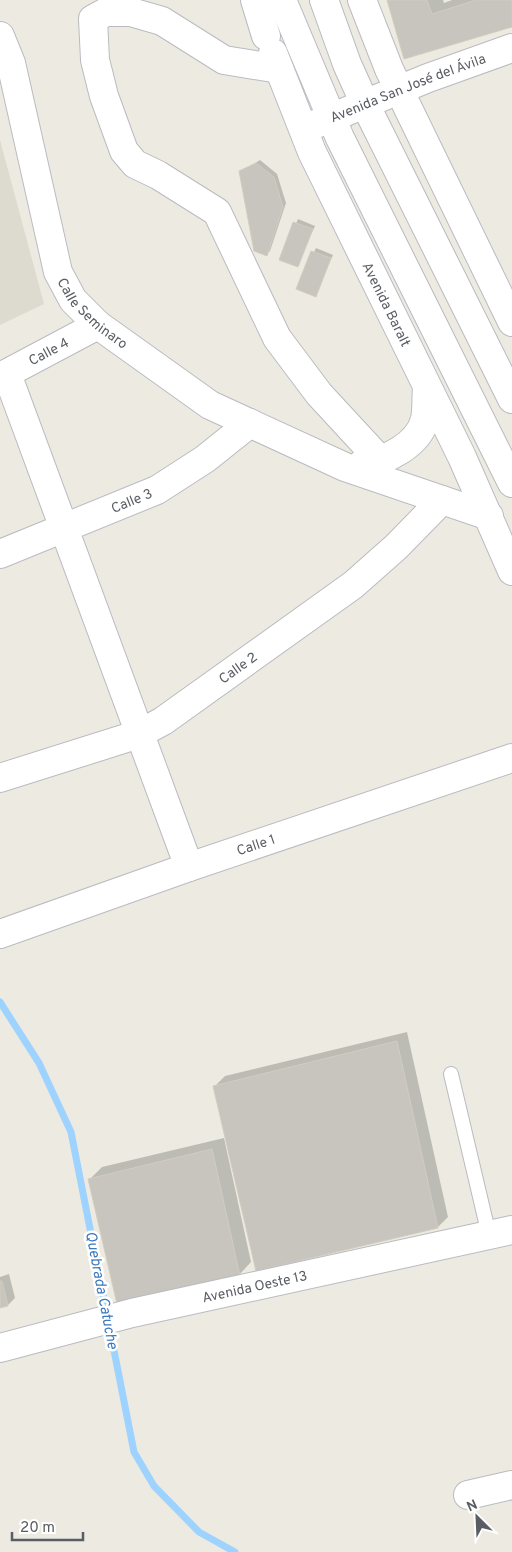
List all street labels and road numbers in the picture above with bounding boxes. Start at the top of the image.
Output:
street label: Avenida San José del Ávila [328,51,488,127]
street label: Avenida Baralt [358,260,413,350]
street label: Calle Seminaro [53,275,130,353]
street label: Calle 4 [26,335,72,370]
street label: Calle 3 [109,486,155,518]
street label: Calle 2 [216,649,261,688]
street label: Calle 1 [235,831,278,860]
street label: Avenida Oeste 13 [201,1268,309,1307]

